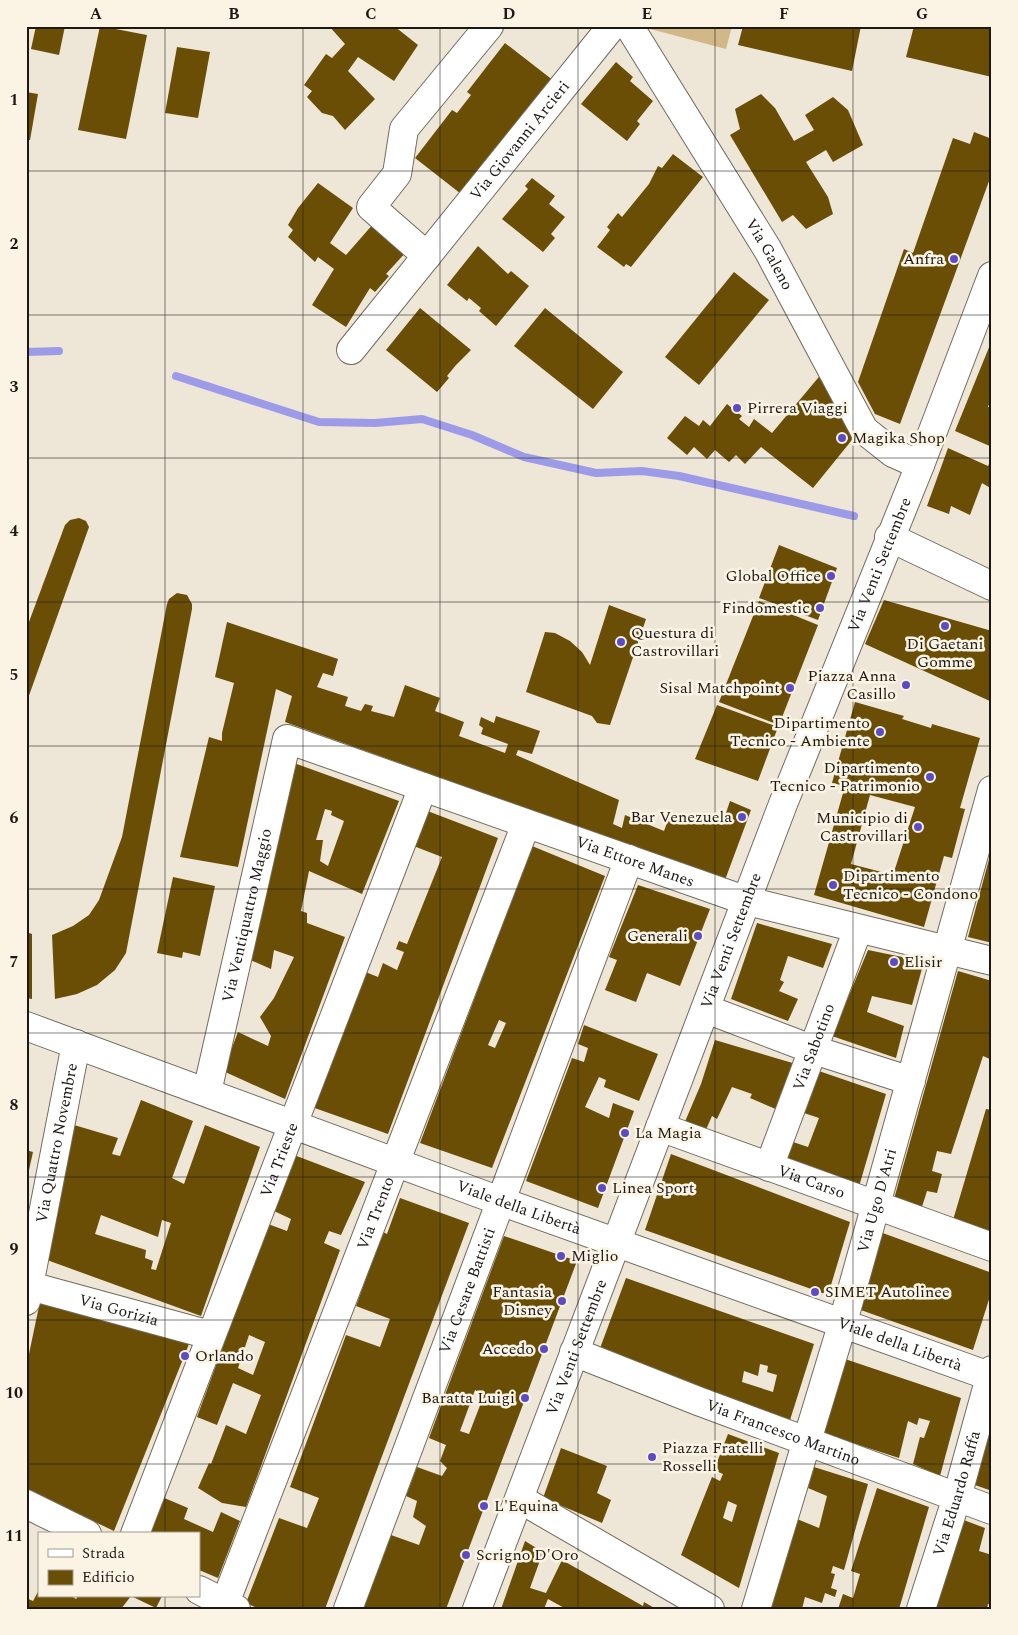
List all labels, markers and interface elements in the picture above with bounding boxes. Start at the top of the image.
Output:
text: A [90,2,103,26]
text: B [228,2,240,26]
text: C [365,2,377,26]
text: D [503,2,516,26]
text: E [642,2,652,26]
text: F [779,2,789,26]
text: G [916,2,928,26]
street label: Via Giovanni Arcieri [464,75,575,206]
text: 1 [10,88,18,112]
street label: Via Galeno [739,214,799,294]
text: 2 [10,232,19,256]
place label: Anfra [903,247,944,271]
marker: Anfra [948,253,960,265]
text: 3 [10,375,19,399]
place label: Pirrera Viaggi [747,396,848,420]
marker: Pirrera Viaggi [731,402,743,414]
place label: Magika Shop [852,426,945,450]
marker: Magika Shop [836,432,848,444]
street label: Via Venti Settembre [842,494,918,636]
text: 4 [10,519,19,543]
place label: Global Office [726,564,821,588]
marker: Global Office [825,570,837,582]
place label: Findomestic [722,596,810,620]
marker: Findomestic [814,602,826,614]
marker: Di Gaetani Gomme [939,620,951,632]
place label: Questura di Castrovillari [631,621,719,663]
place label: Di Gaetani Gomme [907,632,984,674]
marker: Questura di Castrovillari [615,636,627,648]
text: 5 [10,663,18,687]
place label: Piazza Anna Casillo [808,664,896,706]
place label: Sisal Matchpoint [660,676,780,700]
marker: Piazza Anna Casillo [900,679,912,691]
marker: Sisal Matchpoint [784,682,796,694]
place label: Dipartimento Tecnico - Ambiente [730,711,870,753]
marker: Dipartimento Tecnico - Ambiente [874,726,886,738]
place label: Dipartimento Tecnico - Patrimonio [770,756,920,798]
marker: Dipartimento Tecnico - Patrimonio [924,771,936,783]
place label: Bar Venezuela [630,805,732,829]
text: 6 [10,806,19,830]
place label: Municipio di Castrovillari [816,806,908,848]
marker: Bar Venezuela [736,811,748,823]
marker: Municipio di Castrovillari [912,821,924,833]
street label: Via Ventiquattro Maggio [216,826,278,1005]
street label: Via Ettore Manes [572,830,698,894]
place label: Dipartimento Tecnico - Condono [843,864,978,906]
street label: Via Venti Settembre [694,869,768,1012]
marker: Dipartimento Tecnico - Condono [827,879,839,891]
place label: Generali [627,924,688,948]
marker: Generali [692,930,704,942]
text: 7 [10,950,19,974]
place label: Elisir [904,950,942,974]
marker: Elisir [888,956,900,968]
street label: Via Sabotino [787,1000,841,1094]
street label: Via Quattro Novembre [29,1061,84,1225]
text: 8 [10,1093,19,1117]
street label: Via Trieste [254,1119,305,1201]
place label: La Magia [635,1121,702,1145]
marker: La Magia [619,1127,631,1139]
street label: Via Ugo D'Atri [851,1146,903,1256]
street label: Via Carso [774,1159,848,1205]
street label: Via Trento [351,1173,401,1253]
street label: Viale della Libertà [453,1174,584,1241]
place label: Linea Sport [612,1176,695,1200]
marker: Linea Sport [596,1182,608,1194]
street label: Via Cesare Battisti [433,1224,502,1357]
text: 9 [10,1237,19,1261]
place label: Miglio [571,1244,618,1268]
marker: Miglio [555,1250,567,1262]
street label: Via Venti Settembre [540,1276,613,1419]
place label: Fantasia Disney [492,1280,553,1322]
place label: SIMET Autolinee [825,1280,950,1304]
marker: SIMET Autolinee [809,1286,821,1298]
street label: Via Gorizia [76,1288,161,1333]
marker: Fantasia Disney [556,1295,568,1307]
street label: Viale della Libertà [834,1311,966,1377]
place label: Accedo [482,1337,534,1361]
marker: Accedo [538,1343,550,1355]
place label: Orlando [195,1344,254,1368]
marker: Orlando [179,1350,191,1362]
text: 10 [5,1381,23,1405]
place label: Baratta Luigi [421,1386,515,1410]
marker: Baratta Luigi [519,1392,531,1404]
street label: Via Francesco Martino [703,1393,863,1472]
street label: Via Eduardo Raffa [927,1428,987,1559]
place label: Piazza Fratelli Rosselli [662,1436,764,1478]
marker: Piazza Fratelli Rosselli [646,1451,658,1463]
place label: L'Equina [494,1494,559,1518]
marker: L'Equina [478,1500,490,1512]
text: 11 [5,1524,23,1548]
legend [38,1532,200,1598]
text: Strada [82,1542,125,1565]
place label: Scrigno D'Oro [476,1543,579,1567]
marker: Scrigno D'Oro [460,1549,472,1561]
text: Edificio [82,1566,135,1589]

